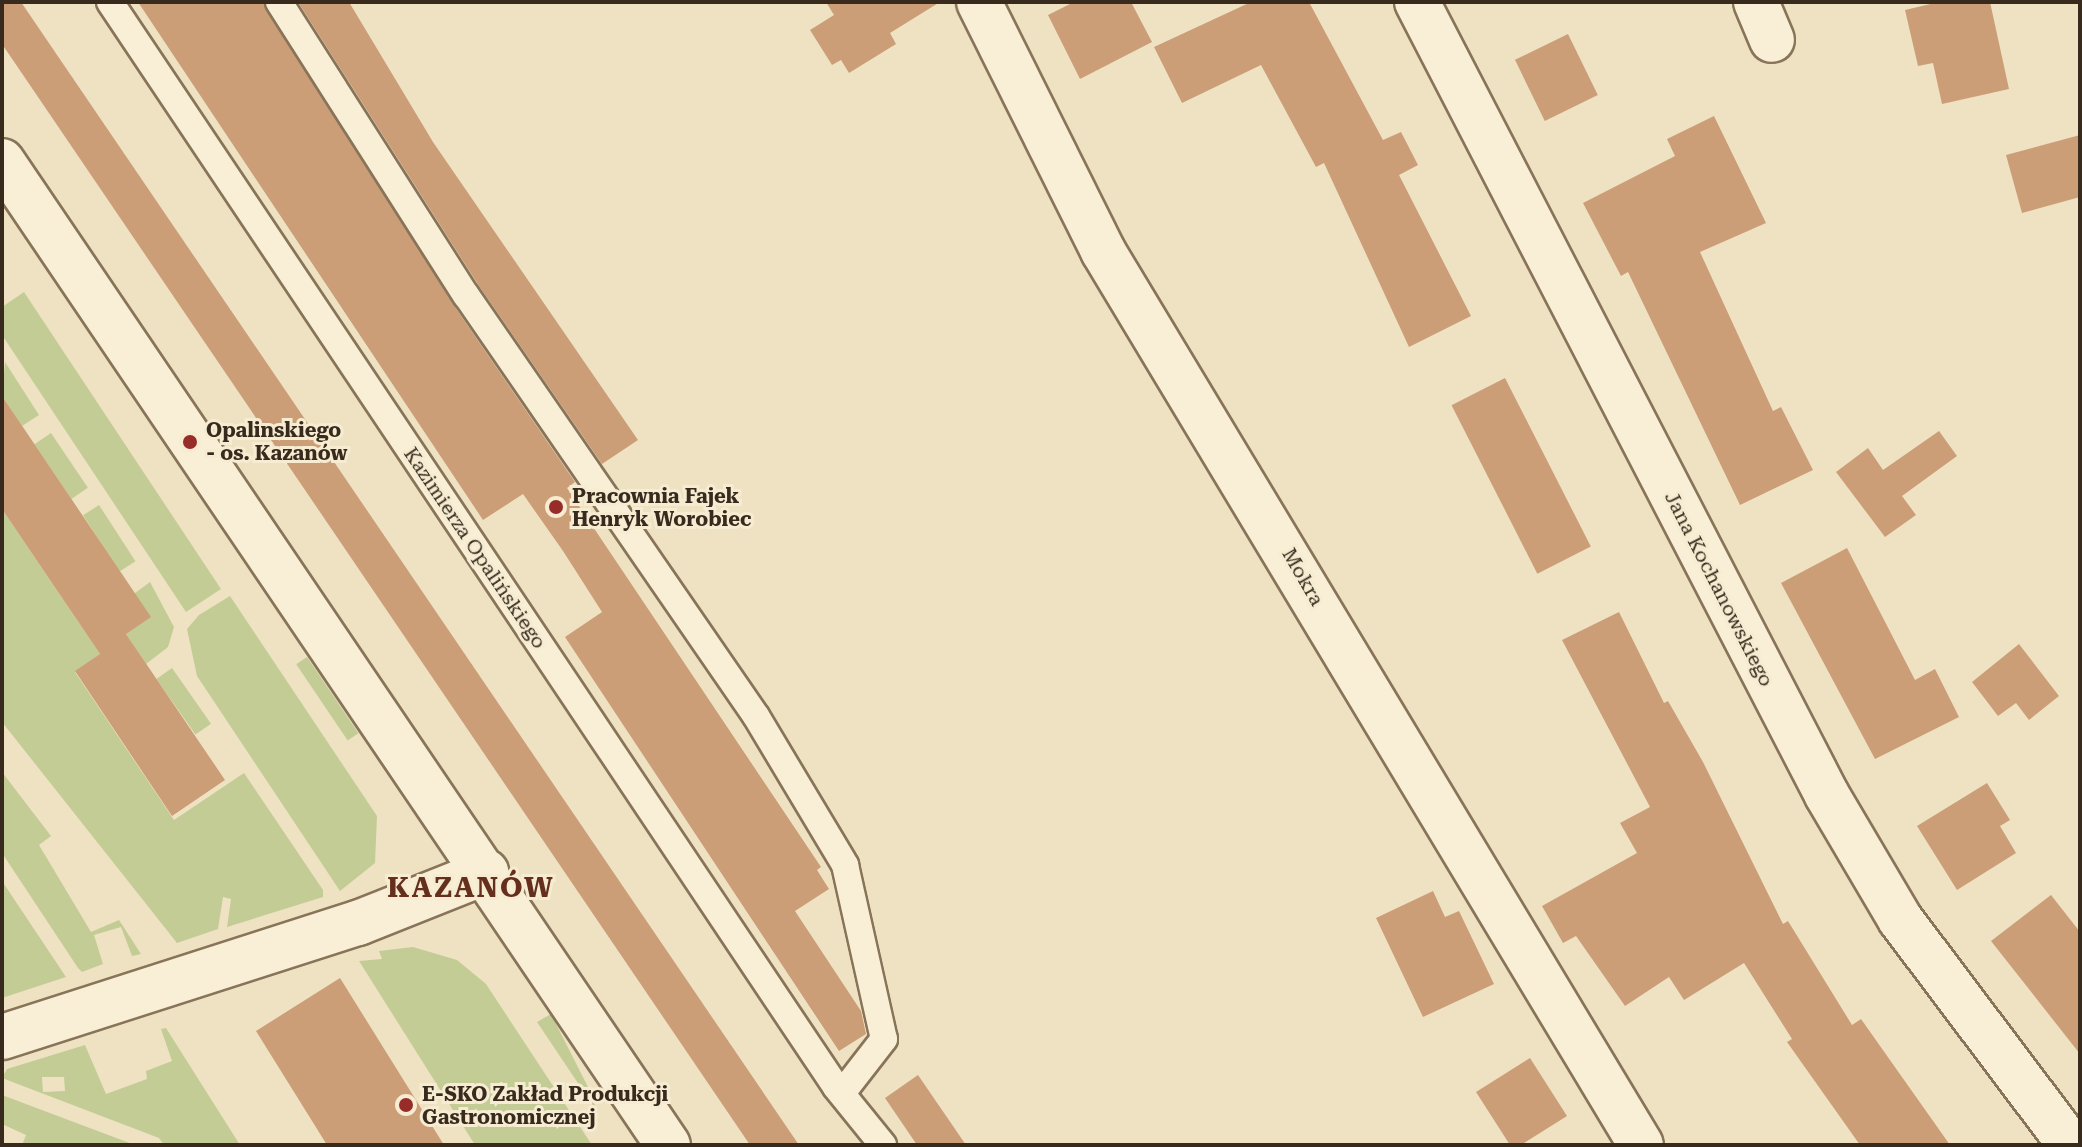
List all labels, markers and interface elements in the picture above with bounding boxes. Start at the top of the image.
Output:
place label: Opalinskiego - os. Kazanów [206,418,347,465]
marker: Opalinskiego - os. Kazanów [181,433,199,451]
street label: Kazimierza Opalińskiego [399,443,551,653]
place label: Pracownia Fajek Henryk Worobiec [572,484,751,531]
street label: Jana Kochanowskiego [1659,487,1779,691]
marker: Pracownia Fajek Henryk Worobiec [547,498,565,516]
street label: Mokra [1277,544,1329,610]
district label: KAZANÓW [387,871,555,905]
place label: E-SKO Zakład Produkcji Gastronomicznej [422,1082,668,1129]
marker: E-SKO Zakład Produkcji Gastronomicznej [397,1096,415,1114]

